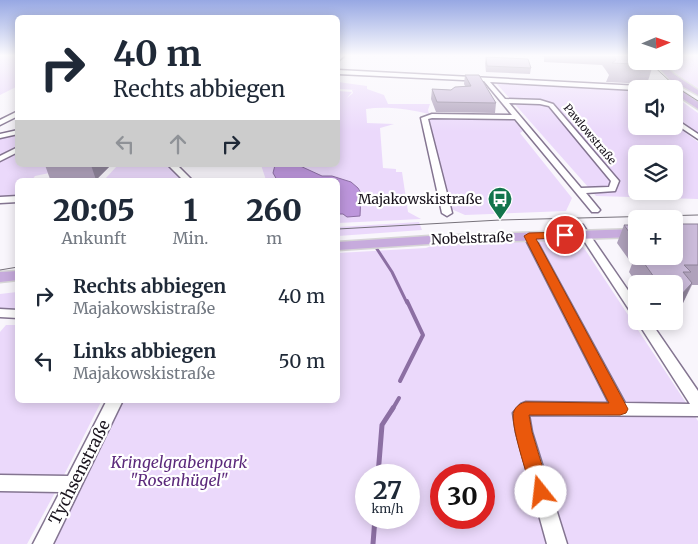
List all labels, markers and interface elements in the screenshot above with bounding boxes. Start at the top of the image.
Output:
north arrow [628,15,682,70]
map controls [628,15,683,330]
text: 40 m [113,32,201,76]
icon: right [30,35,95,100]
text: Rechts abbiegen [113,75,285,103]
button: sound [628,80,683,135]
street label: Pawlowstraße [561,101,619,167]
icon: left [111,130,139,158]
icon: ahead [164,130,192,158]
icon: right [217,130,245,158]
button: layers [628,145,683,200]
bus stop icon: Majakowskistraße [487,186,513,220]
place label: Majakowskistraße [358,190,482,208]
text: 20:05 [53,191,135,229]
text: 1 [184,191,198,229]
text: 260 [246,191,302,229]
button: + [628,210,683,265]
pin [544,214,586,256]
icon: arrive [551,221,579,249]
text: Ankunft [61,228,126,248]
text: Min. [173,228,208,248]
text: m [266,228,282,248]
street label: Nobelstraße [431,228,513,248]
text: Rechts abbiegen [73,274,226,298]
button: − [628,275,683,330]
icon: right [30,282,58,310]
text: 40 m [278,284,325,308]
text: Majakowskistraße [73,298,215,318]
text: Links abbiegen [73,339,216,363]
icon: left [30,347,58,375]
text: 50 m [279,349,325,373]
text: Majakowskistraße [73,363,215,383]
street label: Tychsenstraße [44,416,114,528]
park label: Kringelgrabenpark "Rosenhügel" [110,452,248,490]
speed limit sign: 30 [430,464,495,529]
position arrow [514,465,566,517]
text: 27 [373,474,402,506]
text: km/h [372,501,403,516]

